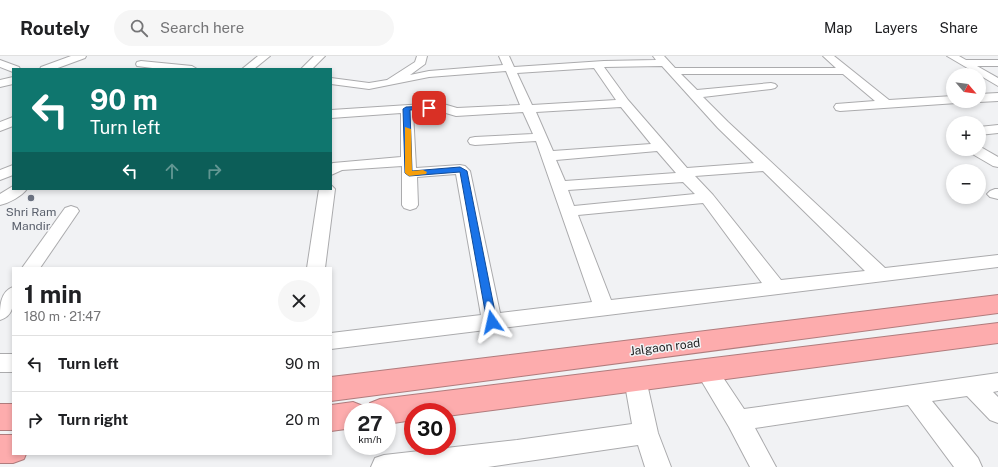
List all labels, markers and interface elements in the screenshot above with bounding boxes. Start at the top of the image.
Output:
search box [114,10,394,46]
text: Routely [20,17,90,39]
icon: search [128,17,150,39]
text: Search here [160,19,244,36]
text: Map [824,20,852,36]
text: Layers [874,20,918,36]
text: Share [940,20,978,36]
north arrow [946,68,986,108]
map controls [946,68,986,204]
text: 90 m [90,83,158,116]
icon: left [24,84,76,136]
pin [412,91,446,125]
icon: arrive [418,97,440,119]
button: + [946,116,986,156]
text: Turn left [90,117,160,138]
icon: left [119,160,141,182]
icon: ahead [161,160,183,182]
icon: right [203,160,225,182]
button: − [946,164,986,204]
marker: Shri Ram Mandir [26,193,36,203]
place label: Shri Ram Mandir [6,205,56,233]
text: 1 min [24,280,82,308]
button: close [278,280,320,322]
position arrow [471,301,513,343]
text: 180 m · 21:47 [24,309,101,324]
street label: Jalgaon road [629,336,701,358]
icon: left [24,353,46,375]
text: Turn left [58,355,119,372]
text: 90 m [285,355,320,372]
speed limit sign: 30 [404,403,456,455]
icon: right [24,409,46,431]
text: Turn right [58,411,128,428]
text: 20 m [285,411,320,428]
text: 27 [357,412,383,436]
text: km/h [358,433,382,445]

